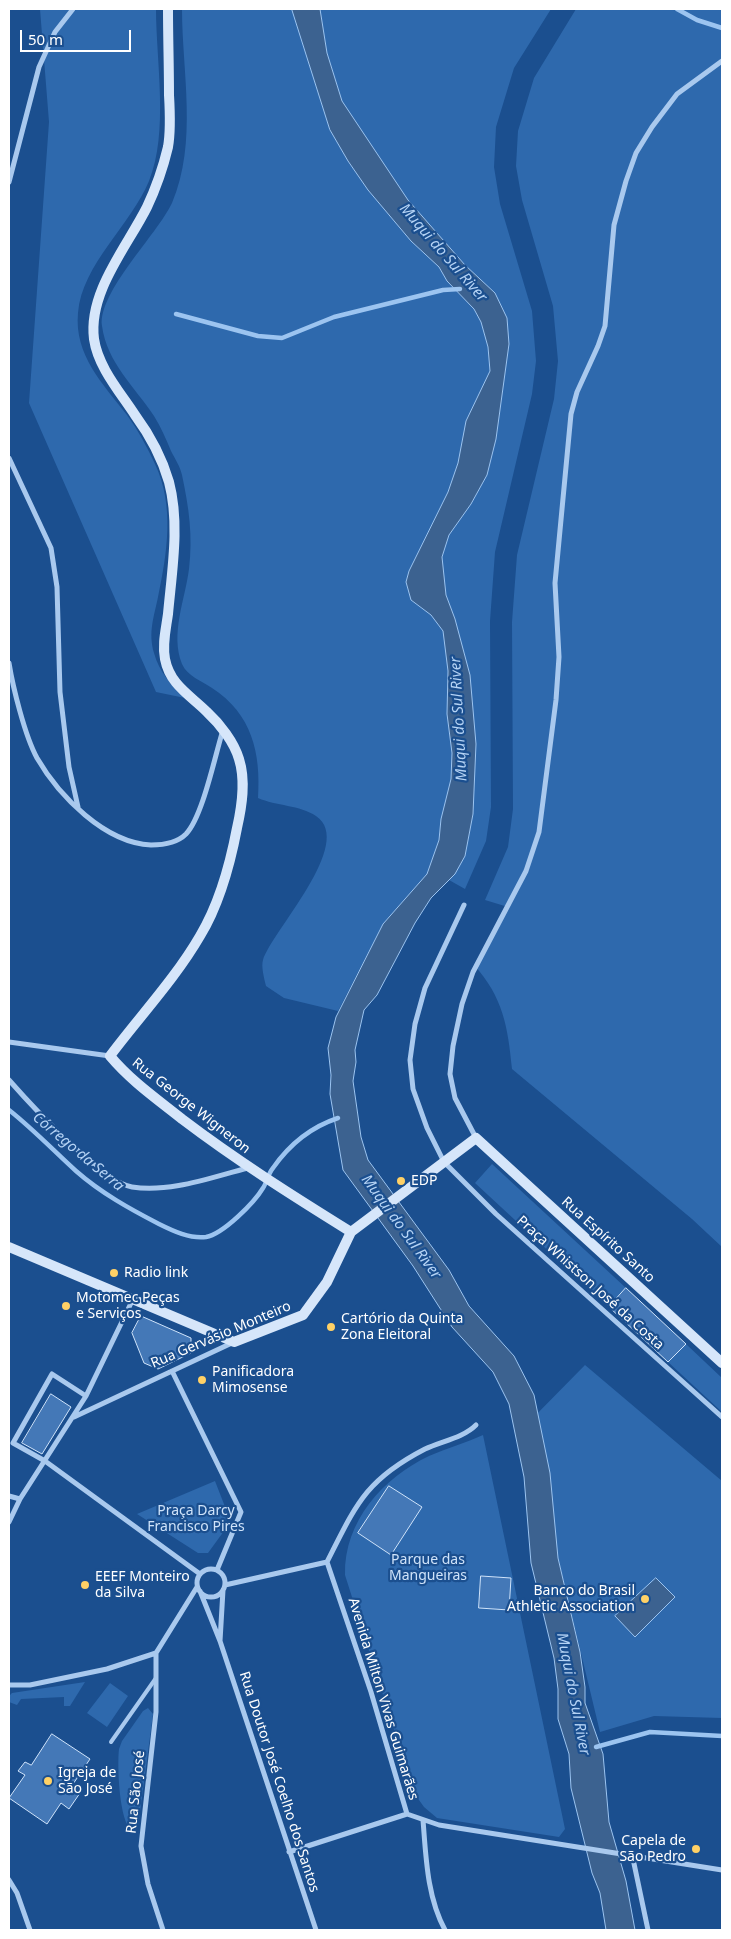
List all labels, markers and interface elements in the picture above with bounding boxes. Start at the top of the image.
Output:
scale bar [22,20,134,52]
text: 50 m [28,29,63,49]
water label: Muqui do Sul River [395,200,491,306]
water label: Muqui do Sul River [447,656,471,782]
street label: Rua George Wigneron [128,1055,254,1157]
water label: Córrego da Serra [29,1109,127,1195]
water label: Muqui do Sul River [357,1171,445,1283]
place label: EDP [411,1173,437,1189]
marker: EDP [395,1175,407,1187]
street label: Rua Espírito Santo [558,1194,658,1286]
street label: Praça Whistson José da Costa [513,1212,667,1354]
place label: Radio link [124,1265,188,1281]
marker: Radio link [108,1267,120,1279]
place label: Motomec Peças e Serviços [76,1290,180,1322]
street label: Rua Gervásio Monteiro [148,1298,294,1372]
marker: Motomec Peças e Serviços [60,1300,72,1312]
place label: Cartório da Quinta Zona Eleitoral [341,1311,463,1344]
marker: Cartório da Quinta Zona Eleitoral [325,1321,337,1333]
place label: Panificadora Mimosense [212,1364,294,1396]
marker: Panificadora Mimosense [196,1374,208,1386]
park label: Praça Darcy Francisco Pires [147,1503,245,1535]
park label: Parque das Mangueiras [389,1552,467,1584]
place label: EEEF Monteiro da Silva [95,1569,190,1601]
marker: EEEF Monteiro da Silva [79,1579,91,1591]
place label: Banco do Brasil Athletic Association [507,1583,635,1615]
marker: Banco do Brasil Athletic Association [639,1593,651,1605]
street label: Avenida Milton Vivas Guimarães [344,1596,422,1802]
water label: Muqui do Sul River [552,1631,594,1757]
street label: Rua Doutor José Coelho dos Santos [235,1670,323,1894]
street label: Rua São José [123,1750,149,1834]
place label: Igreja de São José [58,1765,116,1798]
marker: Igreja de São José [42,1775,54,1787]
place label: Capela de São Pedro [619,1833,686,1865]
marker: Capela de São Pedro [690,1843,702,1855]

